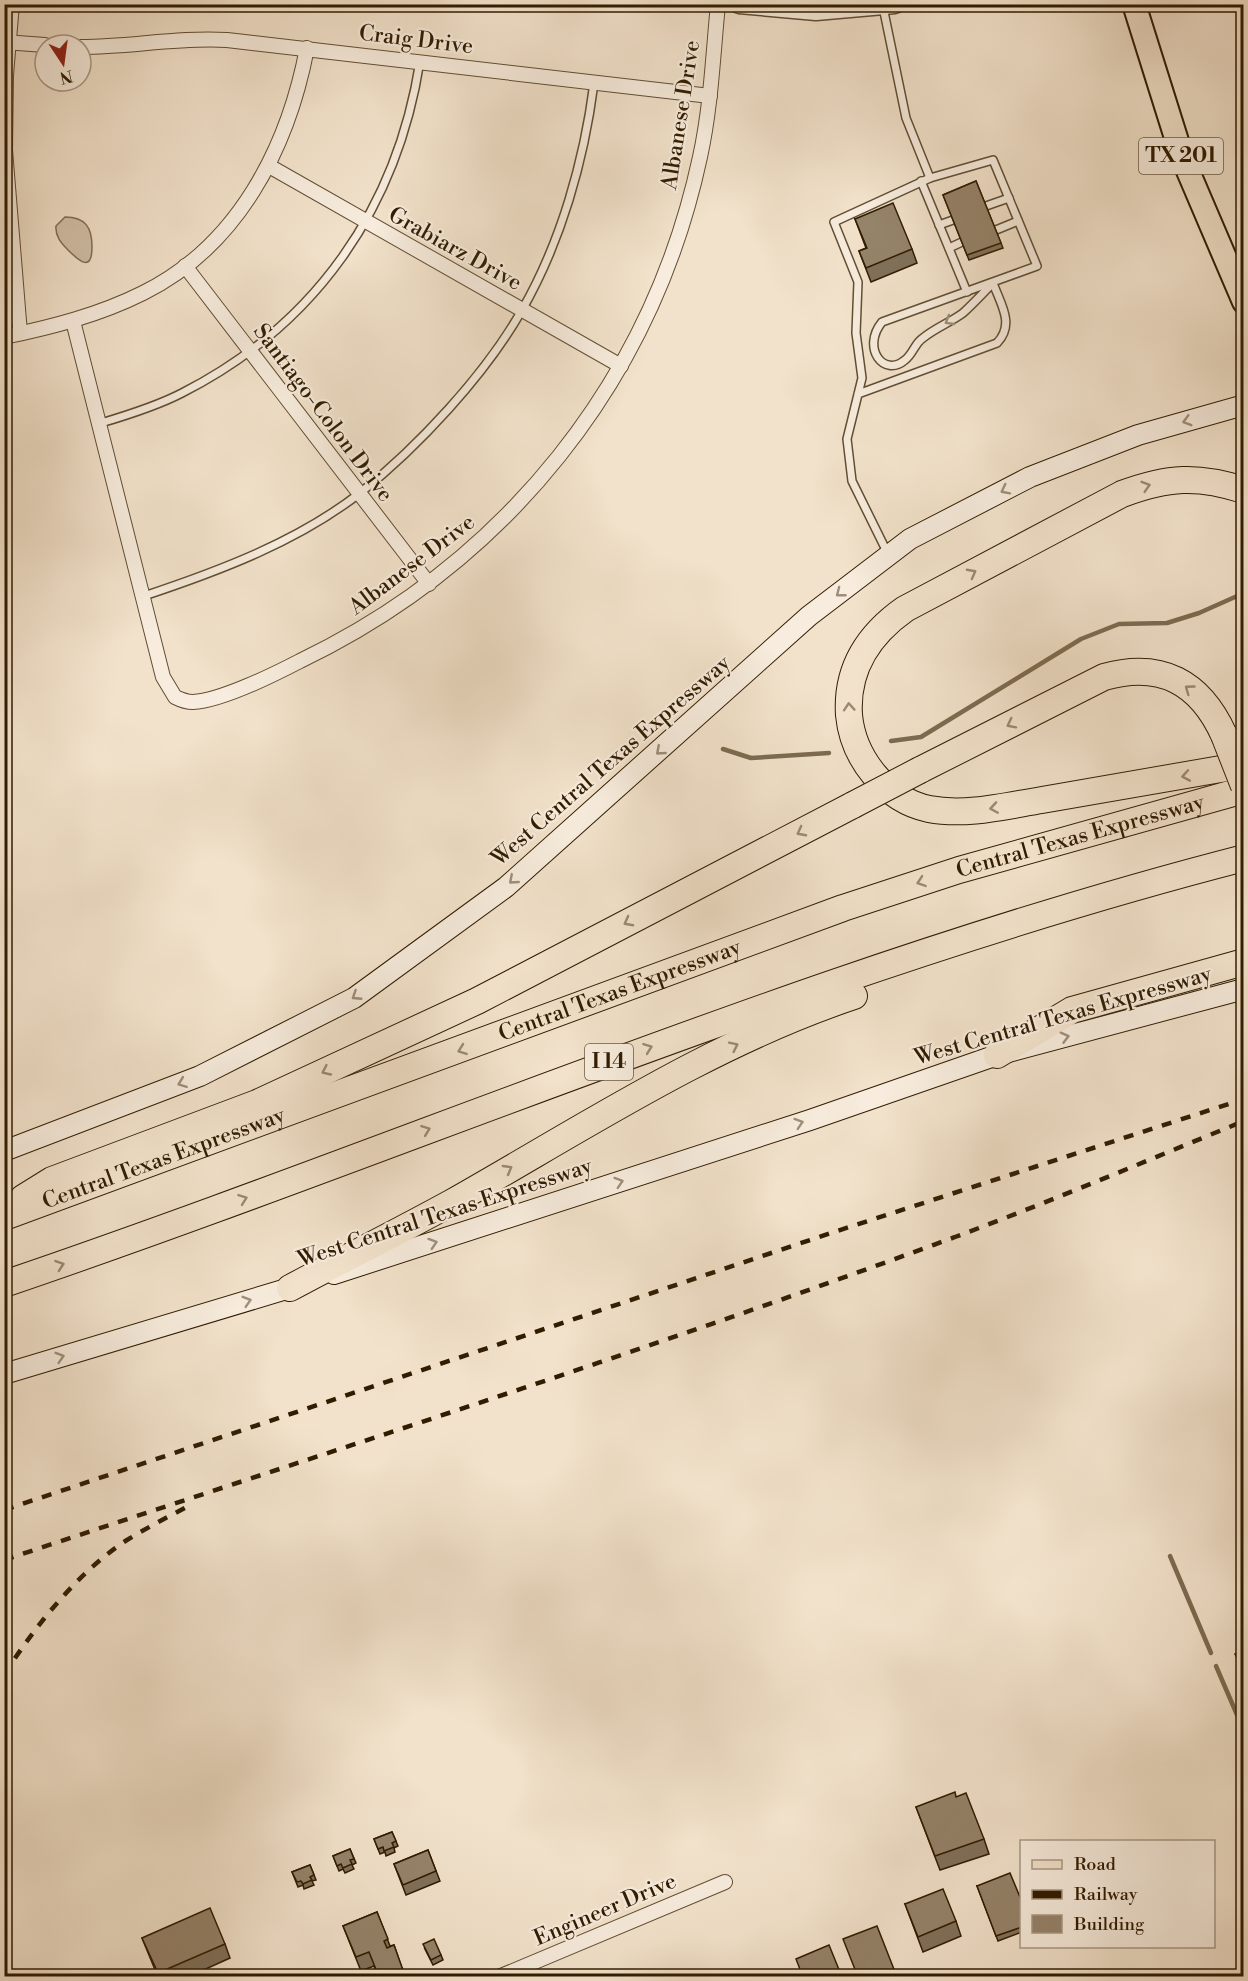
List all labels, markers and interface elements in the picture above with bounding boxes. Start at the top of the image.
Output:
street label: Craig Drive [357,20,475,60]
north arrow [33,33,93,93]
street label: Albanese Drive [656,38,706,193]
text: N [57,65,75,88]
road number: TX 201 [1139,138,1223,174]
street label: Grabiarz Drive [384,201,526,297]
one-way arrow [945,314,955,325]
street label: Santiago-Colon Drive [247,319,399,507]
one-way arrow [1182,414,1193,426]
one-way arrow [1140,480,1151,493]
one-way arrow [1000,482,1011,494]
street label: Albanese Drive [343,509,480,622]
one-way arrow [966,569,977,580]
one-way arrow [836,585,847,596]
street label: West Central Texas Expressway [485,650,736,873]
one-way arrow [1185,685,1196,696]
one-way arrow [843,702,856,711]
one-way arrow [1006,717,1017,728]
one-way arrow [656,744,667,755]
one-way arrow [1181,769,1191,781]
street label: Central Texas Expressway [953,788,1208,884]
one-way arrow [989,801,998,813]
one-way arrow [796,825,807,836]
one-way arrow [509,873,520,884]
one-way arrow [916,875,927,888]
one-way arrow [623,915,634,926]
street label: Central Texas Expressway [495,933,745,1047]
street label: West Central Texas Expressway [910,960,1215,1072]
one-way arrow [352,988,362,1000]
one-way arrow [1059,1032,1069,1044]
one-way arrow [728,1041,739,1053]
one-way arrow [457,1043,468,1055]
one-way arrow [642,1043,653,1055]
road number: I 14 [585,1044,633,1080]
one-way arrow [321,1064,332,1076]
one-way arrow [177,1075,188,1088]
street label: Central Texas Expressway [39,1101,289,1215]
one-way arrow [793,1118,804,1130]
one-way arrow [420,1125,431,1138]
street label: West Central Texas Expressway [293,1152,596,1274]
one-way arrow [501,1165,512,1177]
one-way arrow [613,1177,624,1190]
one-way arrow [237,1193,248,1206]
one-way arrow [427,1238,438,1250]
one-way arrow [54,1259,65,1272]
one-way arrow [241,1296,252,1308]
one-way arrow [55,1352,65,1364]
legend [1020,1840,1215,1948]
text: Road [1074,1853,1117,1876]
street label: Engineer Drive [530,1868,680,1952]
text: Railway [1074,1883,1138,1906]
text: Building [1073,1913,1145,1936]

